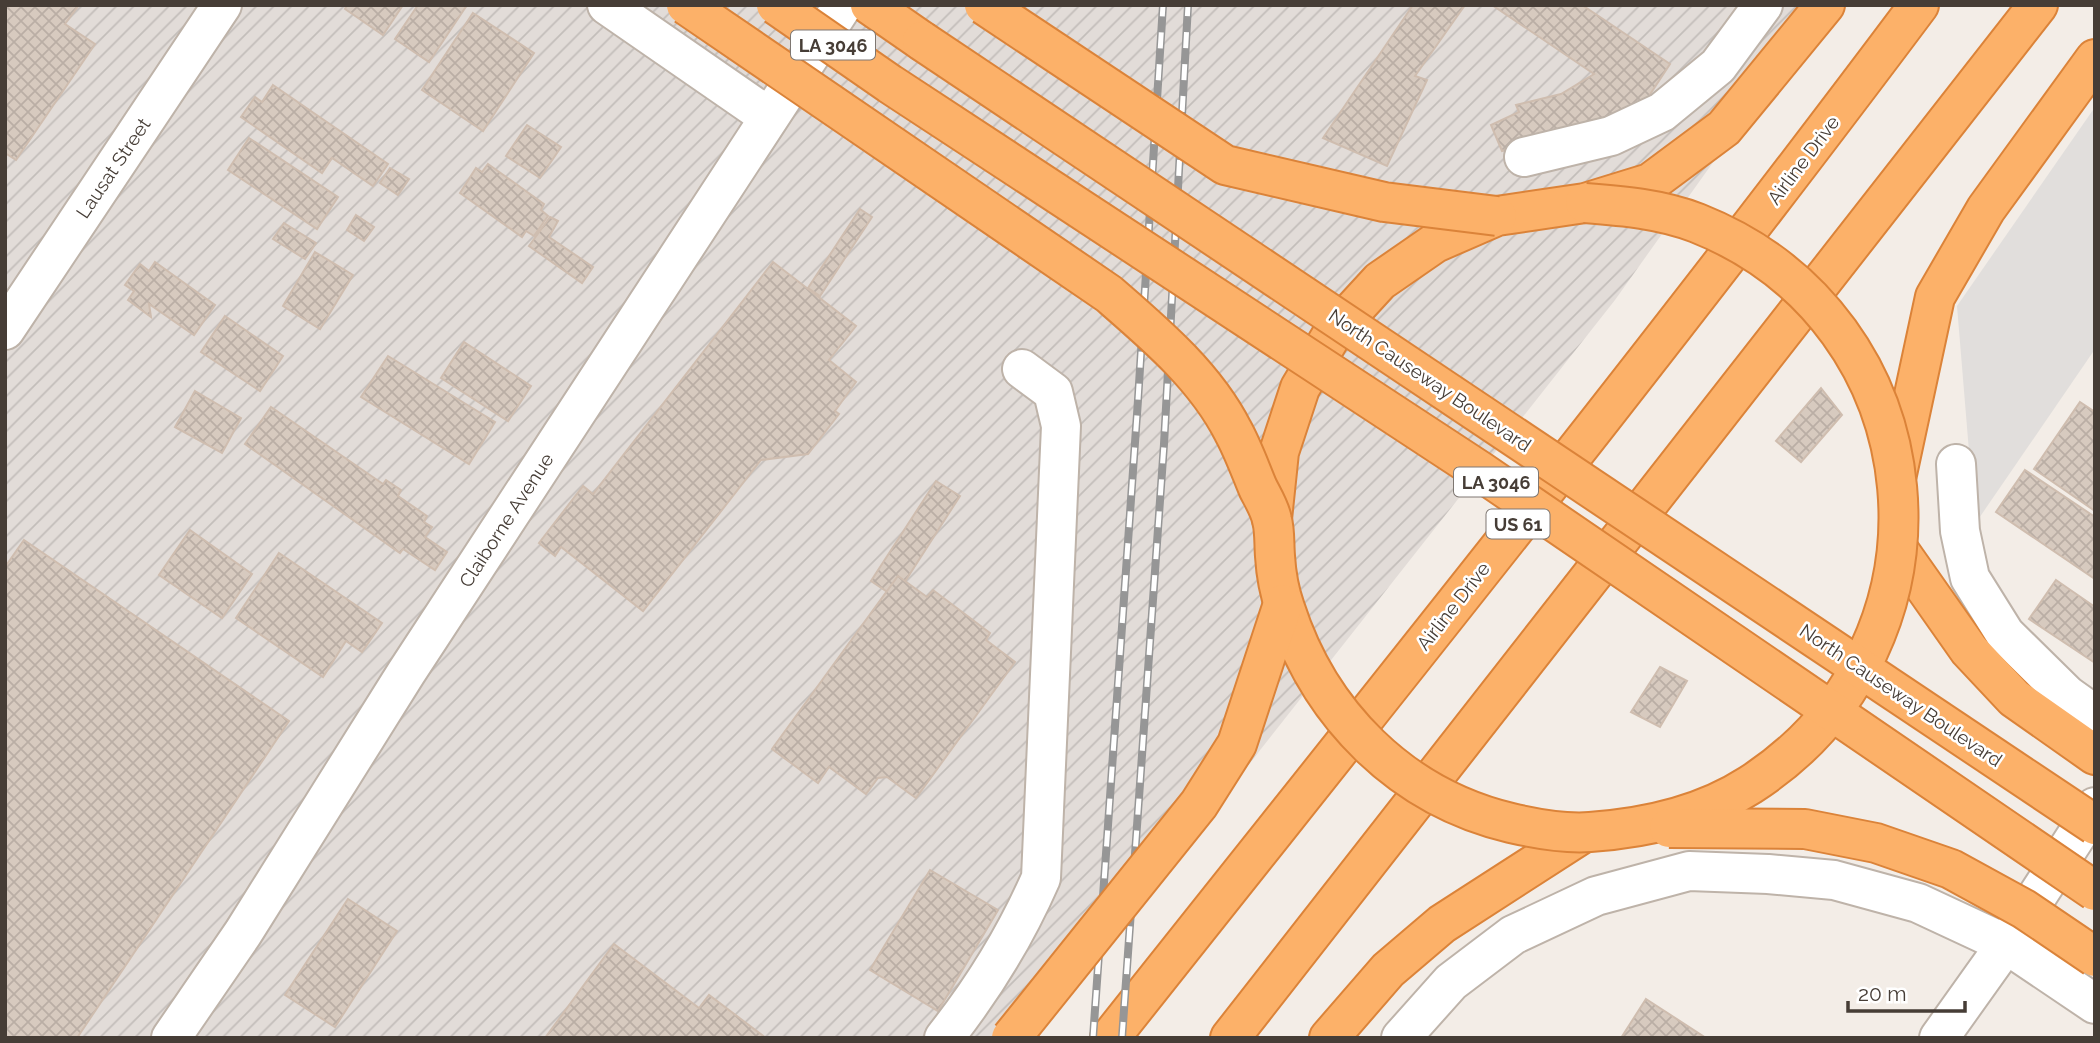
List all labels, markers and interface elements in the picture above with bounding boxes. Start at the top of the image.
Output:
road number: LA 3046 [791,31,875,60]
street label: Airline Drive [1763,111,1843,209]
street label: Lausat Street [71,113,155,222]
street label: North Causeway Boulevard [1325,304,1535,456]
street label: Claiborne Avenue [454,449,558,591]
road number: LA 3046 [1454,468,1538,496]
road number: US 61 [1486,510,1550,538]
street label: Airline Drive [1412,558,1494,654]
street label: North Causeway Boulevard [1796,619,2006,771]
scale bar [1848,970,1965,1014]
text: 20 m [1858,981,1906,1006]

